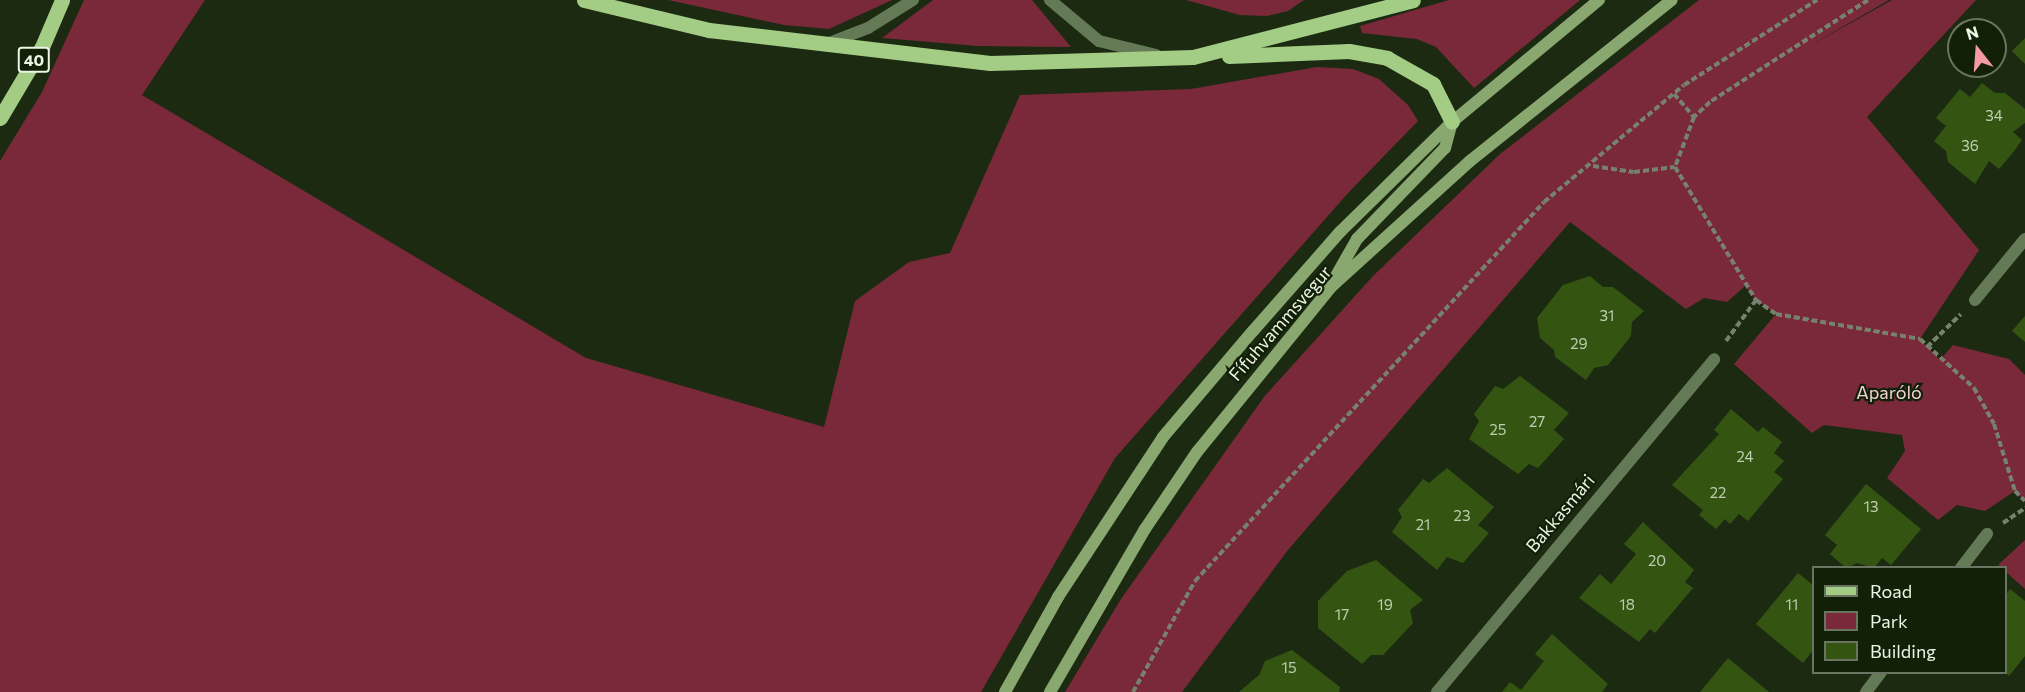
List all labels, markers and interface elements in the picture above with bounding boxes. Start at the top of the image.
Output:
north arrow [1947,18,2007,78]
text: N [1964,21,1981,43]
road number: 40 [18,47,51,73]
house number: 34 [1985,107,2003,125]
house number: 36 [1961,137,1979,155]
street label: Fífuhvammsvegur [1224,261,1336,385]
house number: 31 [1600,307,1614,325]
house number: 29 [1570,335,1588,353]
park label: Aparóló [1856,381,1922,403]
house number: 27 [1529,413,1545,431]
house number: 25 [1490,421,1506,439]
house number: 24 [1736,448,1754,466]
street label: Bakkasmári [1521,470,1599,556]
house number: 22 [1710,484,1726,502]
house number: 13 [1864,498,1878,516]
house number: 23 [1454,507,1470,525]
house number: 21 [1416,516,1430,534]
house number: 20 [1648,552,1666,570]
legend [1812,566,2007,674]
text: Road [1870,580,1912,602]
house number: 19 [1377,596,1393,614]
house number: 18 [1619,596,1635,614]
house number: 11 [1786,596,1798,614]
house number: 17 [1335,606,1349,624]
text: Park [1870,610,1908,632]
text: Building [1870,640,1936,662]
house number: 15 [1281,659,1297,677]

